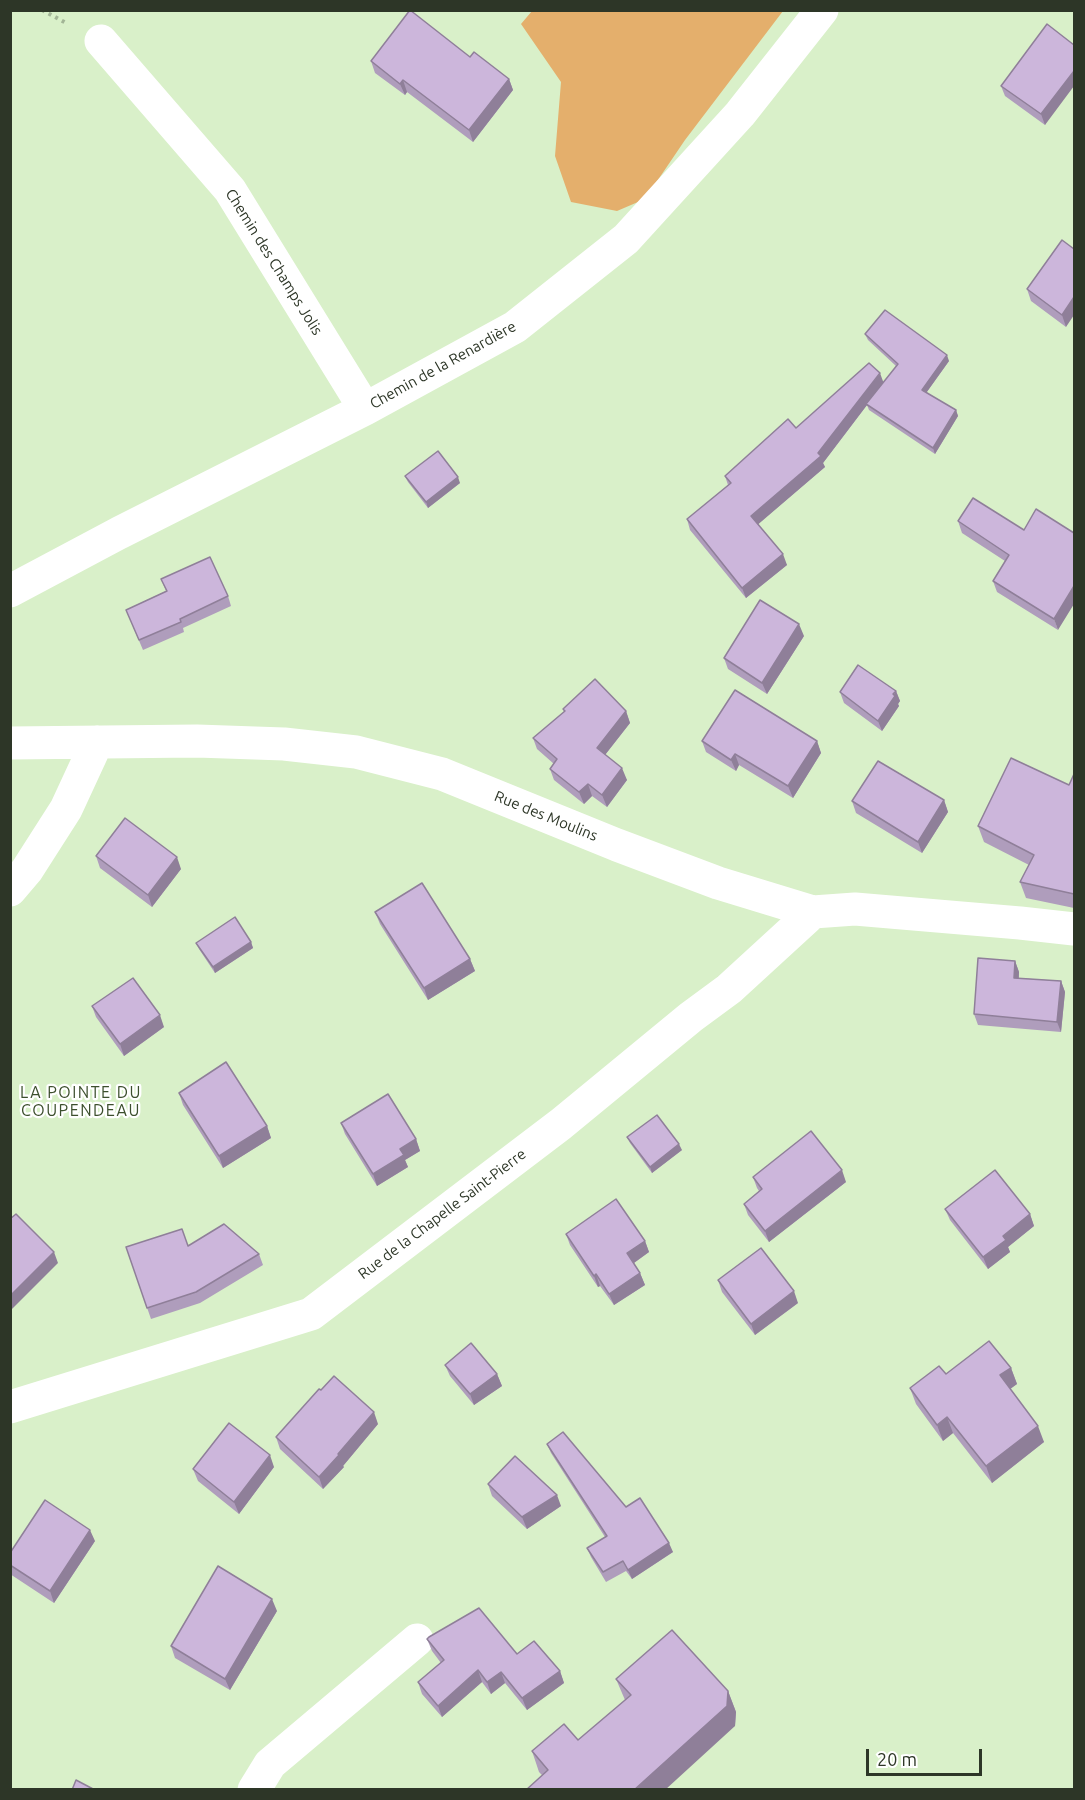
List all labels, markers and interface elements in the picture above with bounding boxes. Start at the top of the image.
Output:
street label: Chemin des Champs Jolis [222,186,326,338]
street label: Chemin de la Renardière [367,317,519,413]
street label: Rue des Moulins [492,787,600,845]
district label: LA POINTE DU COUPENDEAU [20,1083,142,1121]
street label: Rue de la Chapelle Saint-Pierre [355,1145,529,1283]
scale bar [869,1737,984,1775]
text: 20 m [877,1749,917,1769]

